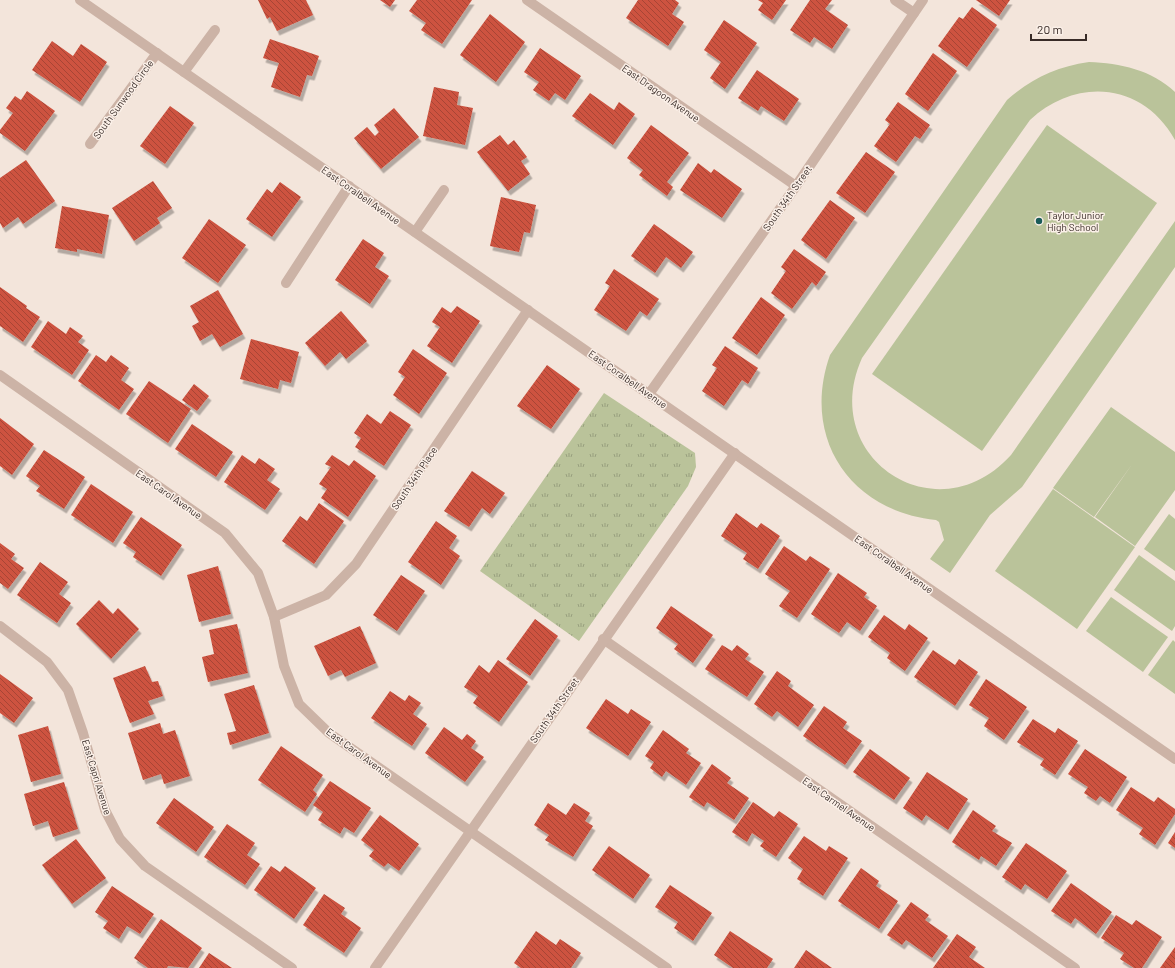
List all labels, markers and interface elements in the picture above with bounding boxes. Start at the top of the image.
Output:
scale bar [1031,16,1086,42]
text: 20 m [1037,22,1063,36]
street label: South Sunwood Circle [90,57,156,141]
street label: East Dragoon Avenue [620,62,702,124]
street label: East Coralbell Avenue [319,163,403,227]
street label: South 34th Street [760,163,814,233]
place label: Taylor Junior High School [1047,209,1104,233]
marker: Taylor Junior High School [1034,216,1044,226]
street label: East Coralbell Avenue [586,347,670,411]
street label: South 34th Place [389,444,439,512]
street label: East Carol Avenue [134,467,204,521]
street label: East Coralbell Avenue [852,532,936,596]
street label: South 34th Street [527,675,581,745]
street label: East Carol Avenue [324,725,394,781]
street label: East Capri Avenue [80,738,114,816]
street label: East Carmel Avenue [800,774,878,834]

